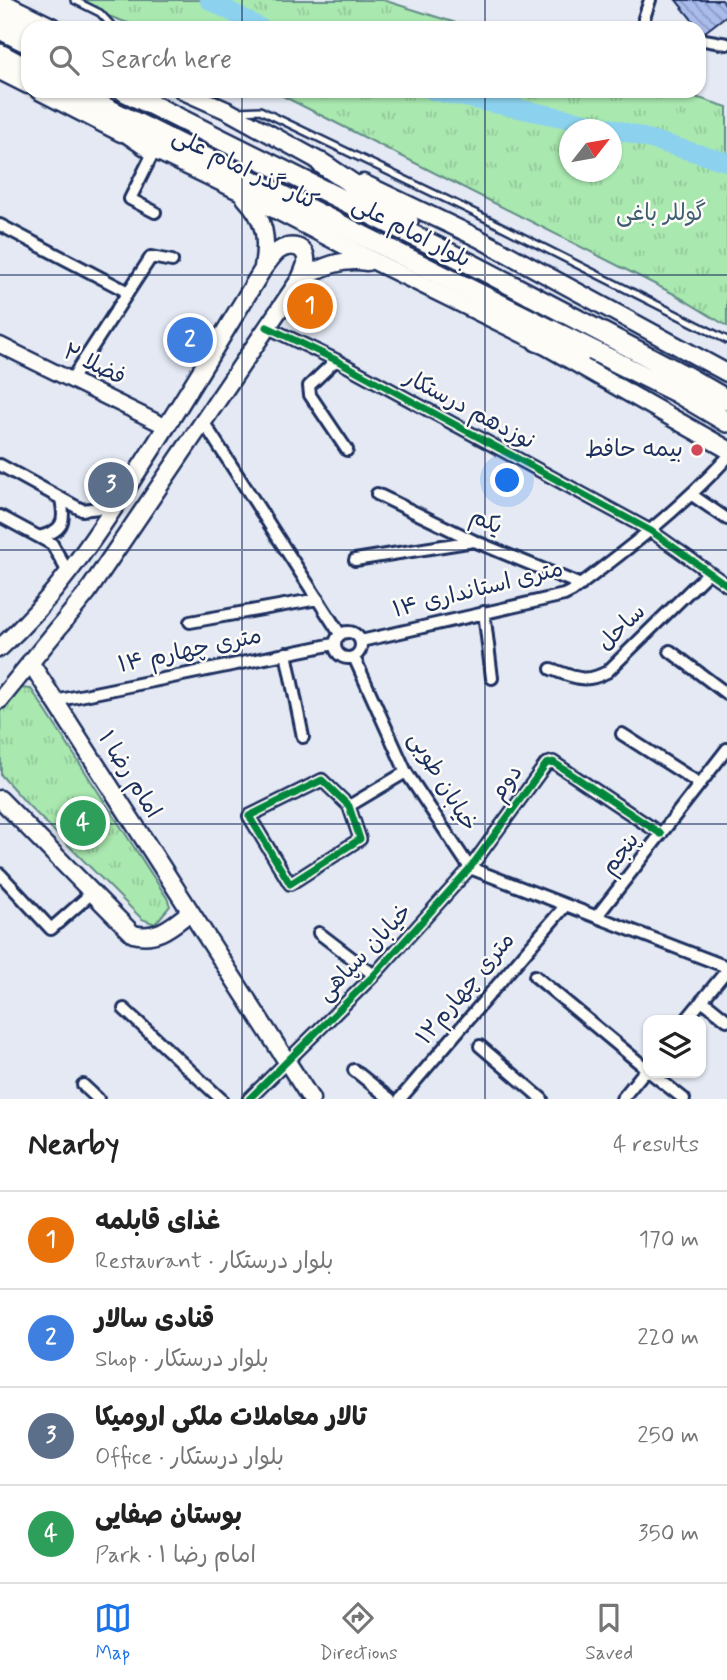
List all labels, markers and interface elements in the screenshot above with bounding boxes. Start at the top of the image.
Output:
search box [21,21,706,98]
icon: search [45,41,83,79]
text: Search here [101,43,232,77]
north arrow [559,119,622,182]
street label: کنار گذر امام علی [167,122,323,219]
street label: بلوار امام علی [346,190,475,277]
park label: گوللر باغی [616,199,706,229]
pin: 1 [287,280,333,332]
pin: 2 [167,314,213,366]
street label: فضلا ۲ [58,337,130,393]
street label: نوزدهم درستکار [397,362,540,458]
place label: بیمه حافط [585,435,683,465]
marker: بیمه حافط [689,442,705,458]
pin: 3 [88,459,134,511]
your location [490,463,524,497]
street label: یکم [465,502,507,543]
street label: ۱۴ متری استانداری [390,554,566,626]
street label: ساحل [591,598,653,658]
street label: ۱۴ متری چهارم [115,621,265,682]
street label: امام رضا ۱ [90,726,168,825]
street label: خیابان طوبی [400,727,484,837]
street label: دوم [484,759,531,808]
pin: 4 [60,797,106,849]
street label: پنجم [595,827,648,882]
street label: خیابان سپاهی [311,898,419,1008]
street label: ۱۲متری چهارم [410,926,523,1052]
map controls [643,1015,706,1078]
button: layers [643,1015,706,1078]
text: Nearby [28,1125,119,1164]
text: 4 results [613,1130,699,1160]
text: غذای قابلمه [95,1205,220,1239]
text: 1 [46,1225,56,1255]
text: 170 m [639,1225,699,1255]
text: Restaurant · بلوار درستکار [95,1247,333,1277]
text: قنادی سالار [95,1303,214,1337]
text: 2 [45,1323,57,1353]
text: 220 m [637,1323,699,1353]
text: Shop · بلوار درستکار [95,1345,269,1375]
text: تالار معاملات ملکی ارومیکا [95,1401,366,1435]
text: 3 [46,1421,56,1451]
text: 250 m [637,1421,699,1451]
text: Office · بلوار درستکار [95,1443,284,1473]
text: بوستان صفایی [95,1499,242,1533]
text: 4 [44,1519,58,1549]
text: 350 m [638,1519,699,1549]
text: Park · امام رضا ۱ [95,1541,256,1571]
tab: Map [94,1599,132,1666]
tab: Directions [319,1599,398,1666]
tab: Saved [585,1599,633,1666]

